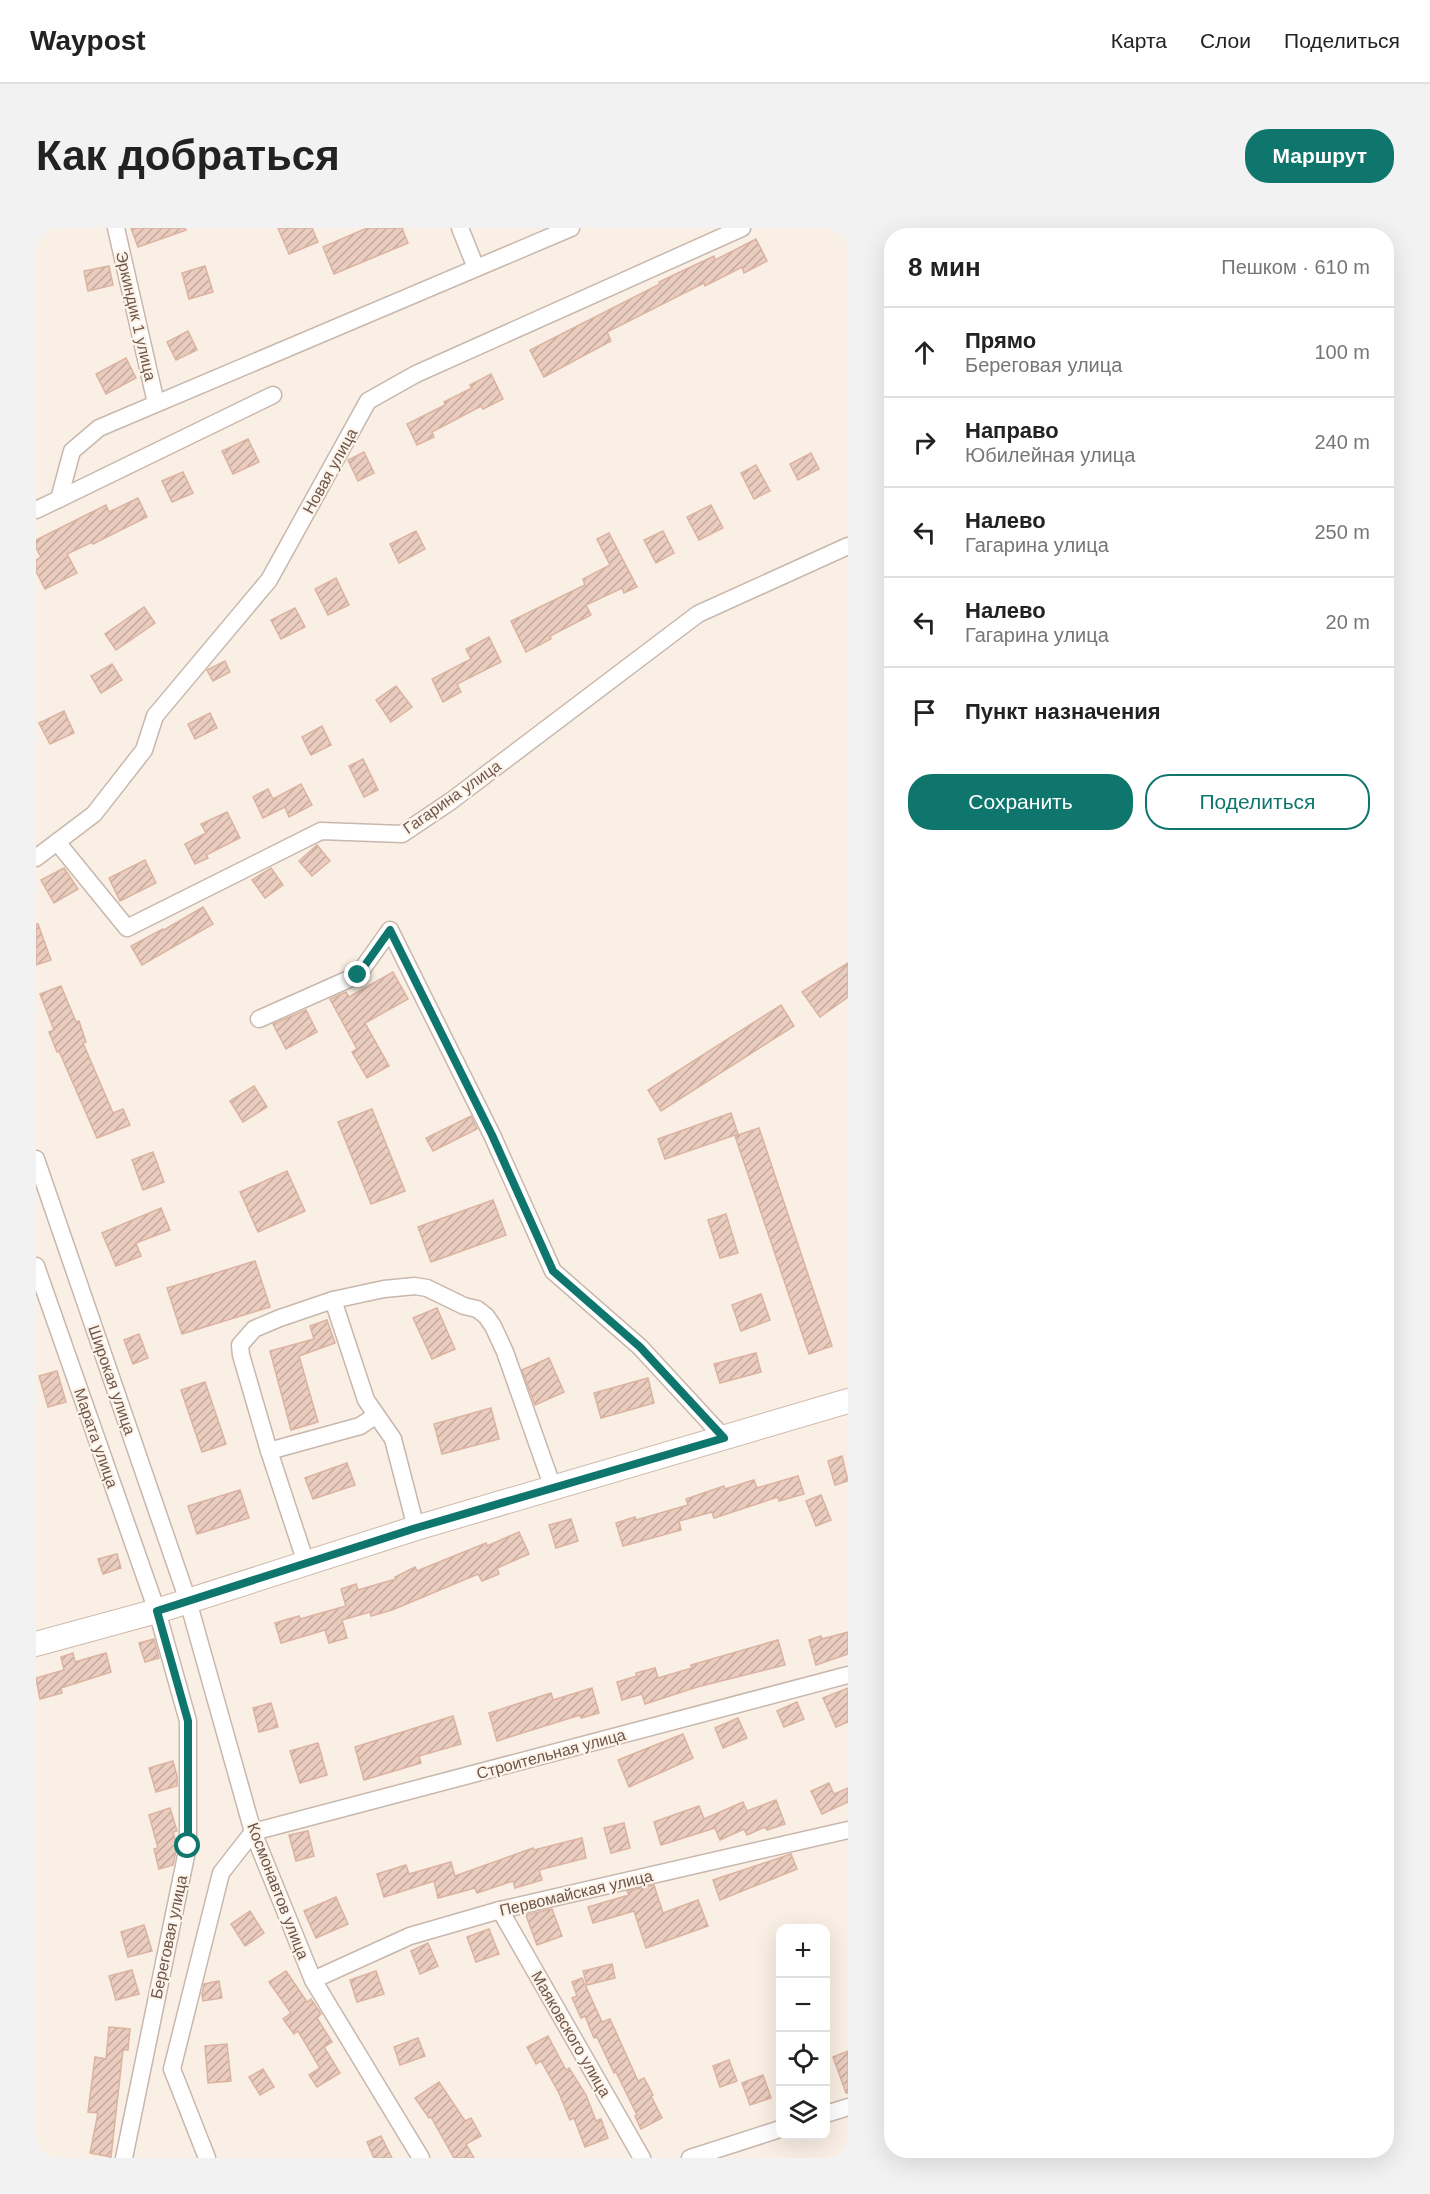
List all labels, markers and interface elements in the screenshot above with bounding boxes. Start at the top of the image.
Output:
text: Waypost [30,25,146,56]
text: Карта [1111,29,1167,52]
text: Слои [1200,29,1251,52]
text: Поделиться [1284,29,1400,52]
button: Маршрут [1245,129,1394,183]
text: Как добраться [36,132,340,179]
street label: Эркиндик 1 улица [113,250,159,382]
text: 8 мин [908,252,981,282]
text: Пешком · 610 m [1221,256,1370,278]
text: Прямо [965,328,1036,353]
icon: ahead [908,336,941,369]
text: 100 m [1314,341,1370,363]
text: Береговая улица [965,354,1122,376]
text: Направо [965,418,1059,443]
street label: Новая улица [300,425,360,517]
icon: right [908,426,941,459]
text: 240 m [1314,431,1370,453]
text: Юбилейная улица [965,444,1135,466]
text: Налево [965,508,1046,533]
icon: left [908,516,941,549]
text: 250 m [1314,521,1370,543]
text: Гагарина улица [965,534,1109,556]
text: Налево [965,598,1046,623]
icon: left [908,606,941,639]
text: 20 m [1326,611,1370,633]
text: Гагарина улица [965,624,1109,646]
icon: arrive [908,696,941,729]
text: Пункт назначения [965,699,1161,724]
street label: Гагарина улица [400,757,504,837]
button: Сохранить [908,774,1133,830]
button: Поделиться [1145,774,1370,830]
route end [344,961,370,987]
street label: Широкая улица [85,1323,139,1437]
street label: Марата улица [71,1386,121,1490]
street label: Строительная улица [475,1726,627,1782]
street label: Космонавтов улица [244,1820,312,1962]
route start [174,1832,200,1858]
street label: Первомайская улица [498,1867,654,1919]
street label: Береговая улица [148,1874,190,2000]
map controls [776,1924,830,2140]
button: + [776,1924,830,1978]
street label: Маяковского улица [528,1968,614,2100]
button: − [776,1978,830,2032]
button: locate [776,2032,830,2086]
button: layers [776,2086,830,2140]

